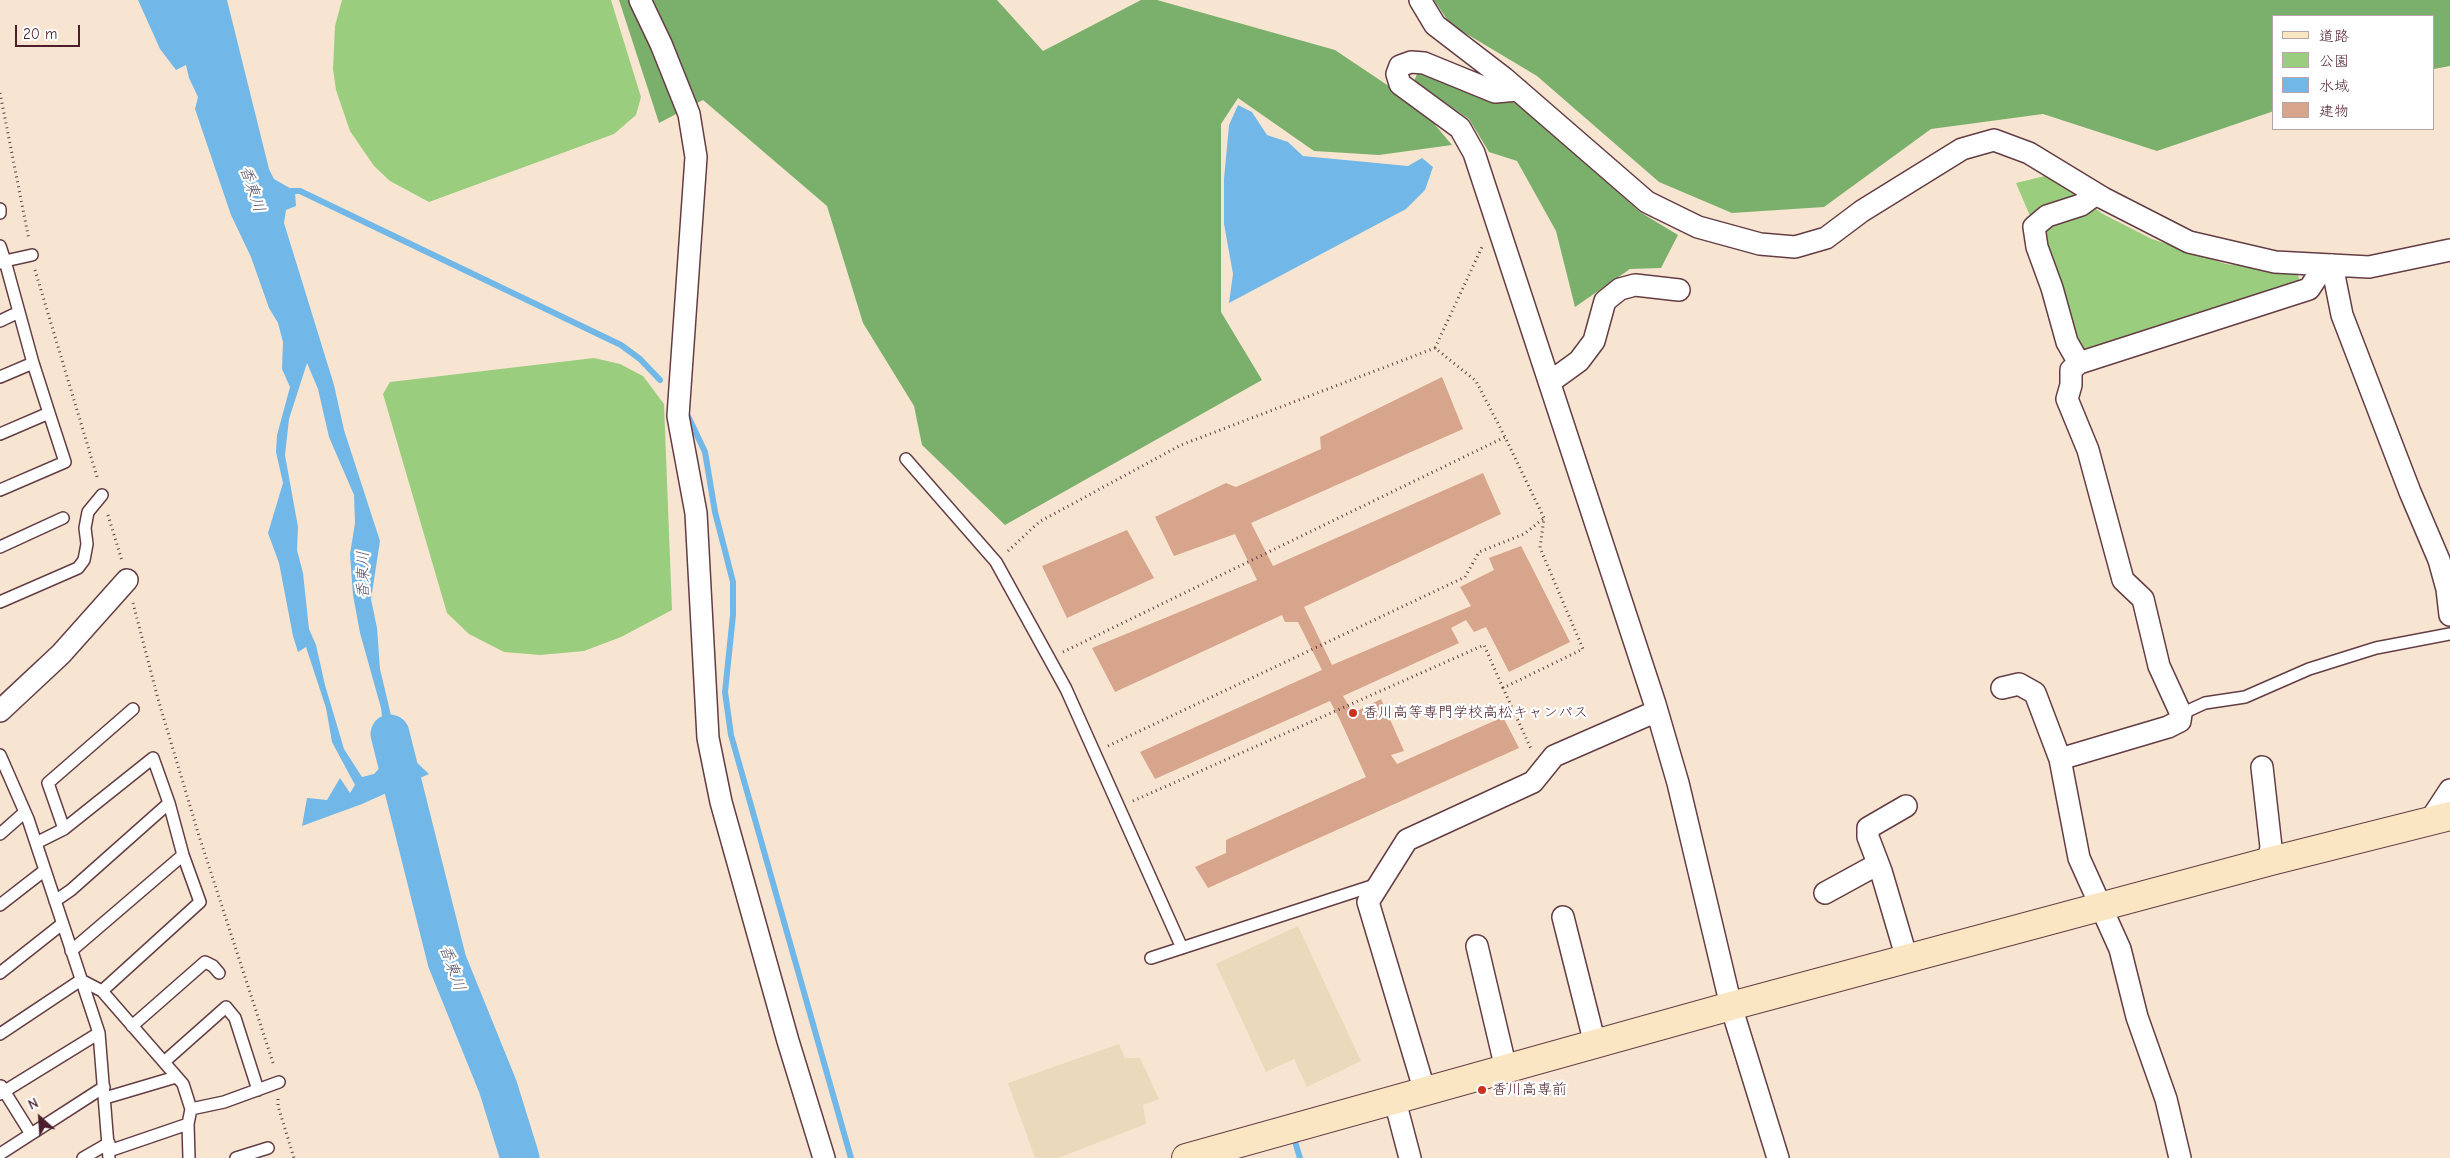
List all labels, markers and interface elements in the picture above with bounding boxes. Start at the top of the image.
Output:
scale bar [18,15,82,47]
legend [2272,15,2435,130]
text: 20 m [23,25,57,43]
text: 道路 [2319,27,2349,45]
text: 公園 [2319,52,2349,70]
text: 水域 [2319,77,2349,95]
text: 建物 [2319,102,2349,120]
water label: 香東川 [235,163,269,215]
water label: 香東川 [353,551,373,599]
place label: 香川高等専門学校高松キャンパス [1363,704,1588,722]
marker: 香川高等専門学校高松キャンパス [1347,707,1359,719]
water label: 香東川 [435,942,469,994]
place label: 香川高専前 [1492,1081,1567,1099]
marker: 香川高専前 [1476,1084,1488,1096]
north arrow [15,1093,65,1143]
text: N [25,1094,41,1114]

